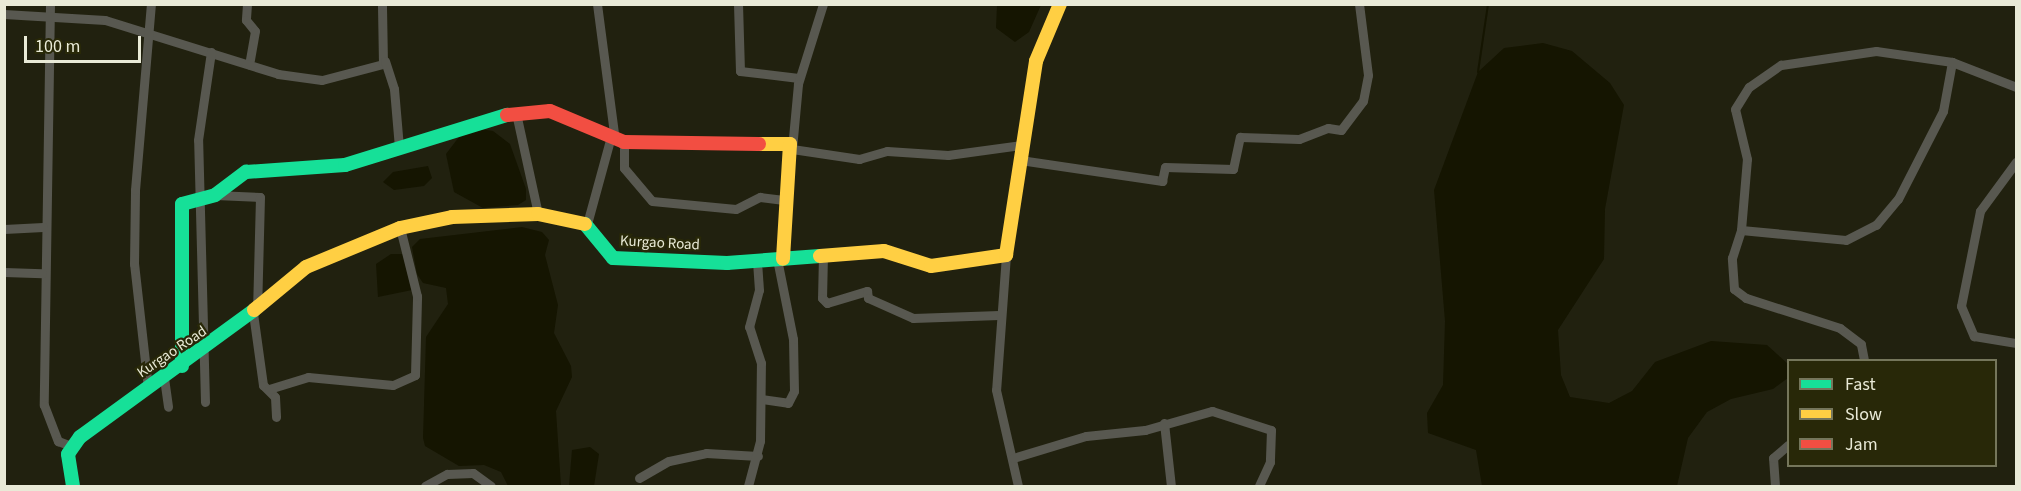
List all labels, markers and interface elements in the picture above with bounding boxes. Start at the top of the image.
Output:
scale bar [27,24,144,62]
text: 100 m [35,34,80,59]
street label: Kurgao Road [620,232,700,254]
street label: Kurgao Road [134,322,210,382]
legend [1787,359,1997,467]
text: Fast [1845,372,1876,397]
text: Slow [1845,402,1882,427]
text: Jam [1845,432,1878,457]

